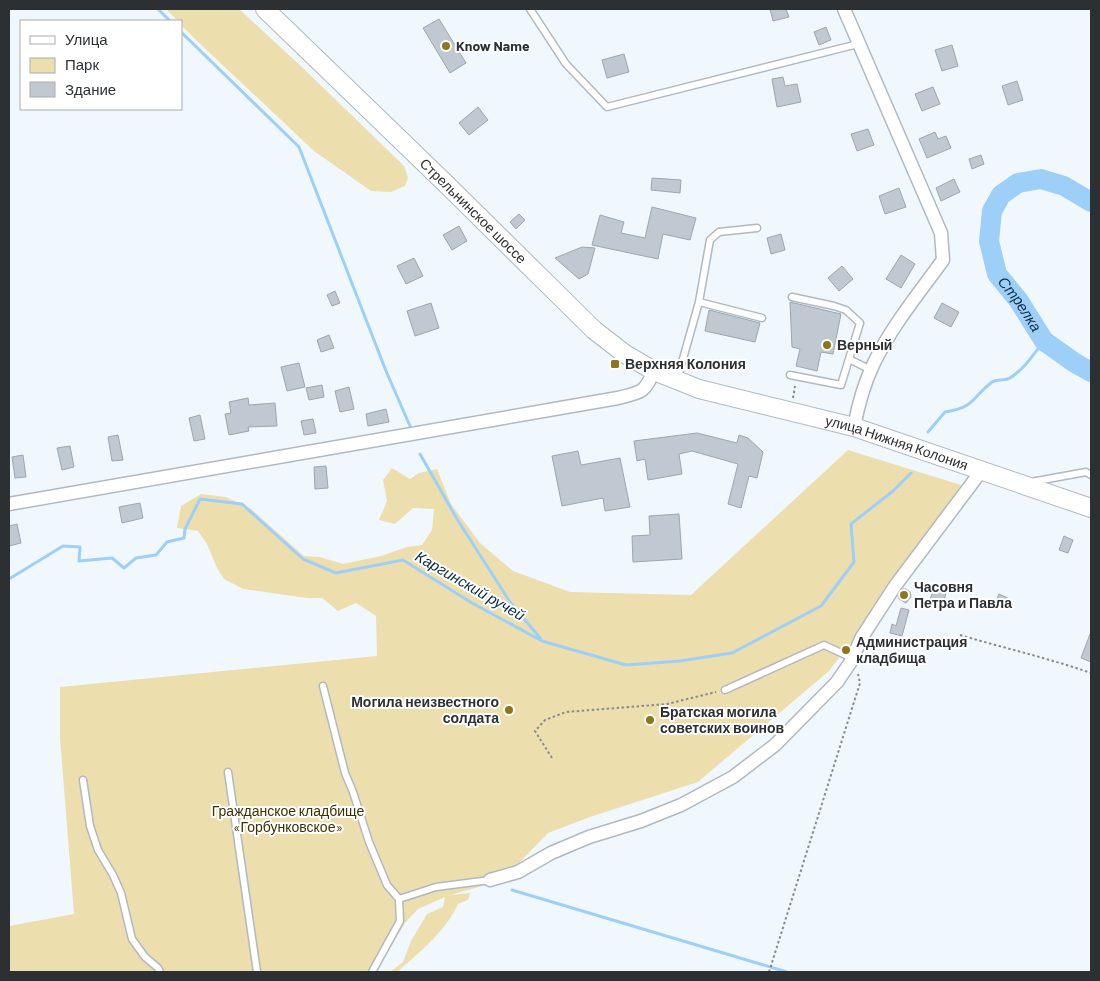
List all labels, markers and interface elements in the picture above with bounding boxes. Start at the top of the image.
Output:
legend [20,20,182,110]
text: Улица [65,30,108,48]
place label: Know Name [456,37,530,54]
marker: Know Name [440,40,452,52]
text: Парк [65,55,99,73]
text: Здание [65,80,116,98]
street label: Стрельнинское шоссе [417,154,531,267]
water label: Стрелка [995,273,1046,335]
place label: Верный [837,336,892,353]
marker: Верный [821,339,833,351]
place label: Верхняя Колония [625,355,746,372]
marker: Верхняя Колония [609,358,621,370]
street label: улица Нижняя Колония [824,411,971,473]
water label: Каргинский ручей [413,546,529,624]
place label: Часовня Петра и Павла [914,578,1012,611]
marker: Часовня Петра и Павла [898,589,910,601]
place label: Администрация кладбища [856,633,967,666]
marker: Администрация кладбища [840,644,852,656]
place label: Могила неизвестного солдата [351,693,499,726]
place label: Братская могила советских воинов [660,703,785,736]
marker: Могила неизвестного солдата [503,704,515,716]
marker: Братская могила советских воинов [644,714,656,726]
park label: Гражданское кладбище «Горбунковское» [212,802,364,835]

